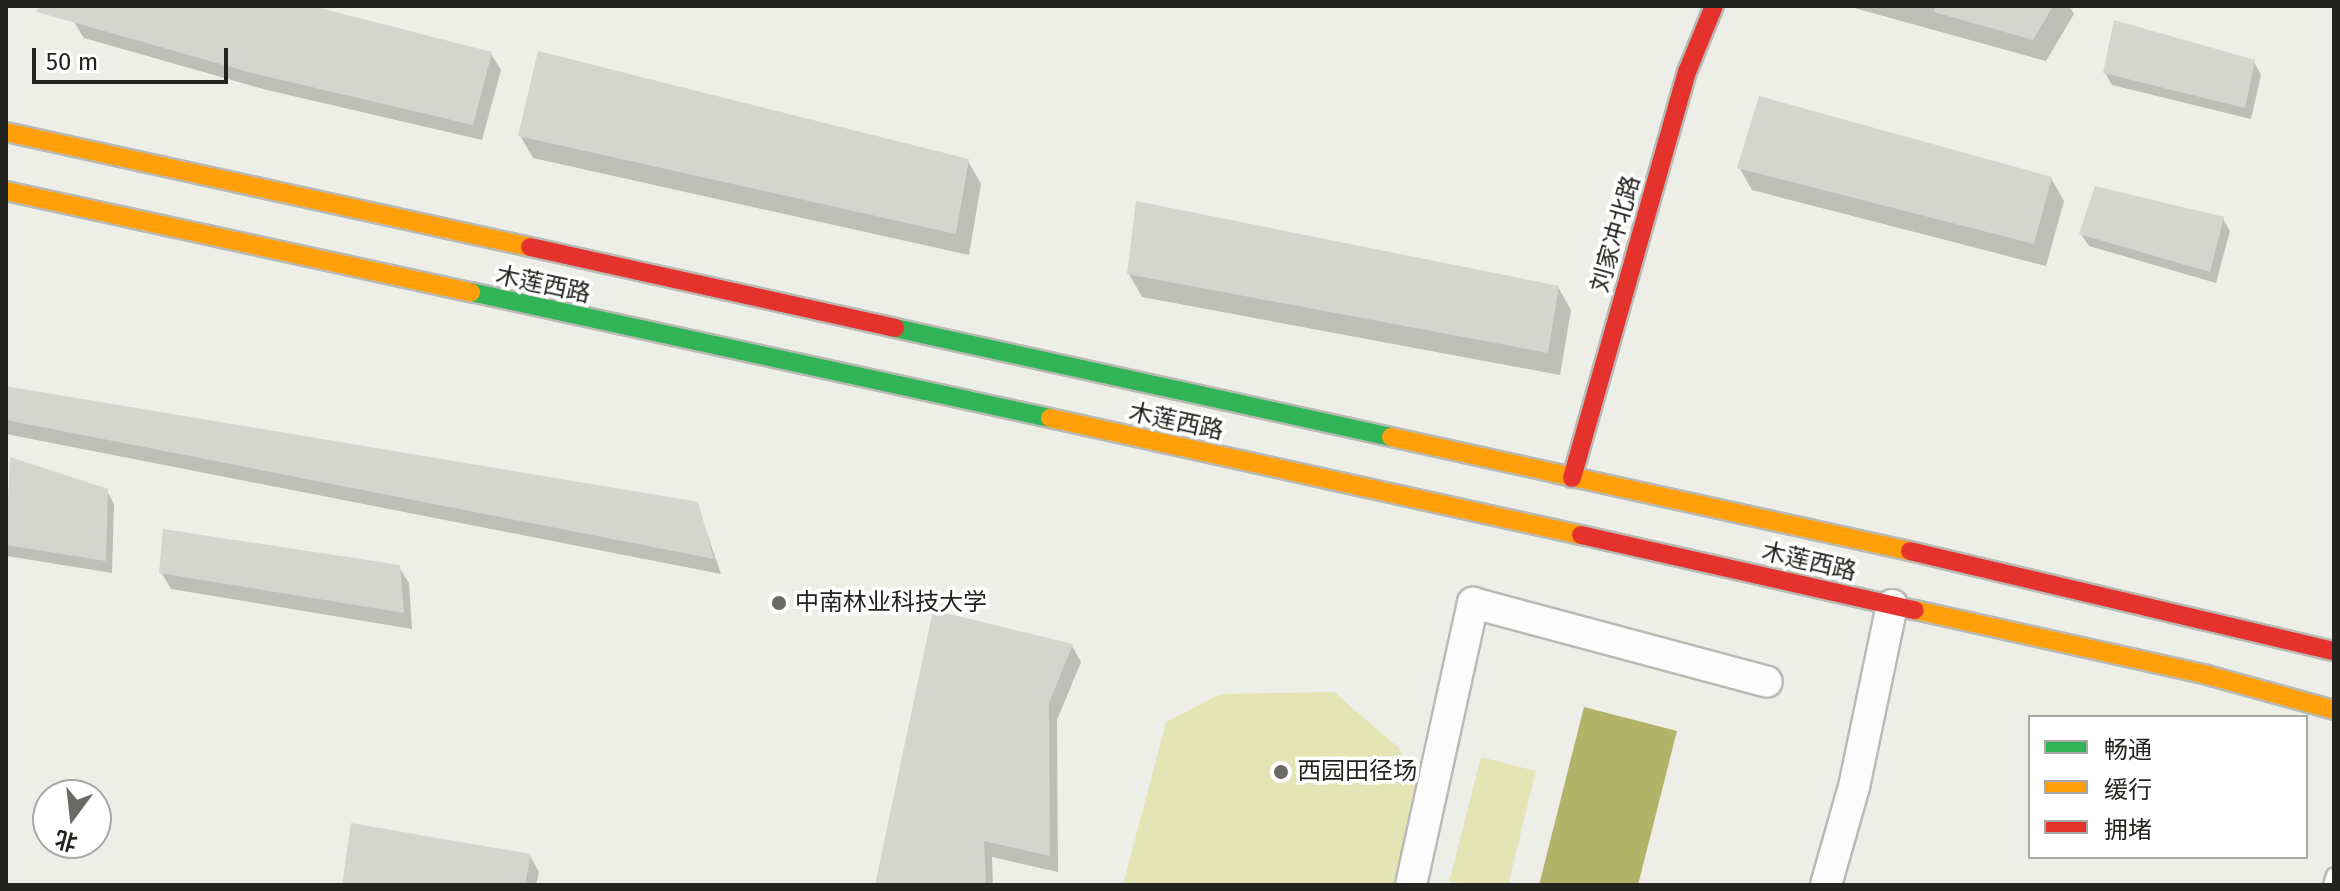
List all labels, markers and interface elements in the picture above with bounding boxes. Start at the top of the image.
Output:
scale bar [36,32,232,82]
text: 50 m [46,48,98,76]
street label: 刘家冲北路 [1586,172,1646,296]
street label: 木莲西路 [493,261,593,309]
street label: 木莲西路 [1126,398,1226,446]
street label: 木莲西路 [1759,537,1859,587]
place label: 中南林业科技大学 [795,589,987,617]
marker: 中南林业科技大学 [770,594,788,612]
legend [2028,715,2308,859]
text: 畅通 [2104,736,2152,764]
place label: 西园田径场 [1297,758,1417,786]
marker: 西园田径场 [1272,763,1290,781]
text: 缓行 [2104,776,2152,804]
north arrow [32,779,112,859]
text: 拥堵 [2104,816,2152,844]
text: 北 [52,825,80,857]

